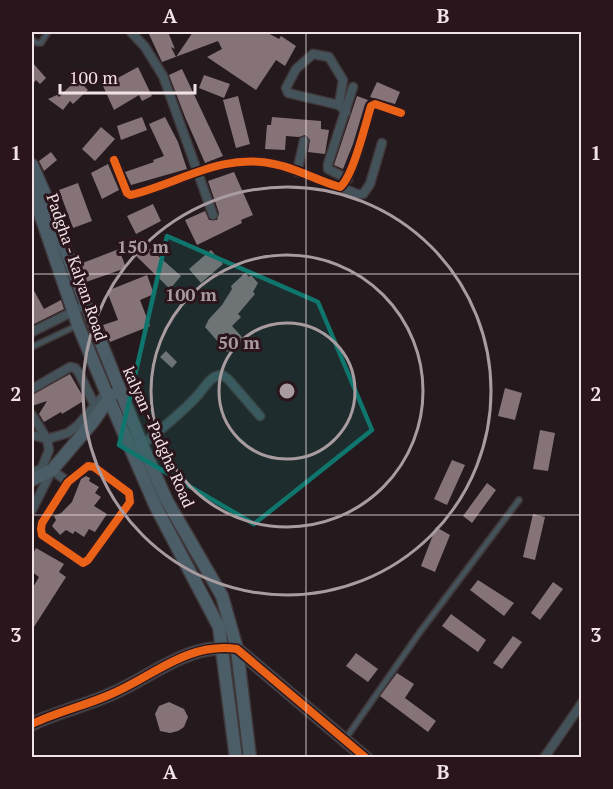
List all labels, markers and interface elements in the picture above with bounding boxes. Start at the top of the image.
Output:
text: A [163,2,178,29]
text: B [437,2,450,29]
scale bar [60,57,195,95]
text: 100 m [69,65,118,89]
text: 1 [10,139,22,166]
text: 1 [590,139,602,166]
street label: Padgha - Kalyan Road [42,191,113,344]
text: 150 m [117,234,169,258]
text: 100 m [165,282,217,306]
text: 50 m [218,330,260,354]
street label: kalyan - Padgha Road [118,363,200,511]
text: 2 [10,380,22,407]
text: 2 [590,380,602,407]
centre of rings [277,381,297,401]
text: 3 [10,621,22,648]
text: 3 [590,621,602,648]
text: A [163,758,178,785]
text: B [437,758,450,785]

